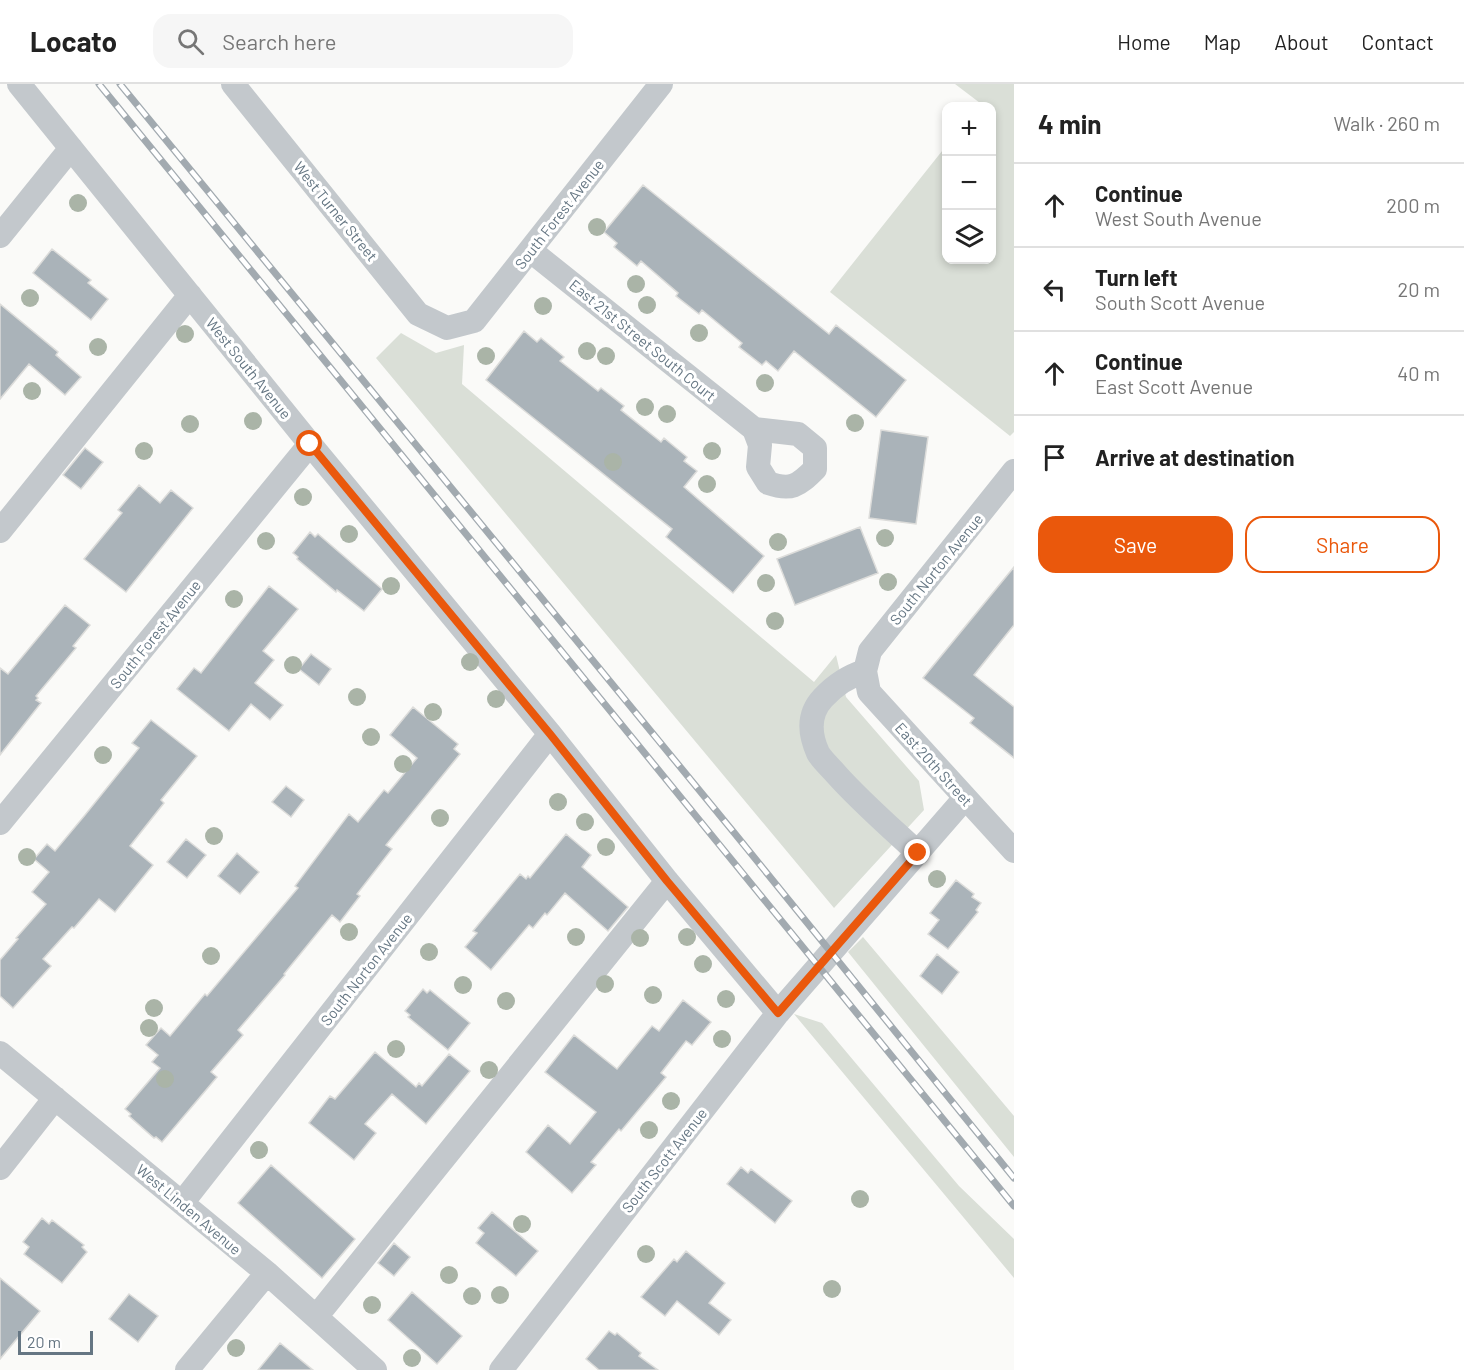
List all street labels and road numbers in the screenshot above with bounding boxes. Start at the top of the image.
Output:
street label: South Forest Avenue [511,156,607,272]
street label: West Turner Street [290,158,382,264]
street label: East 21st Street South Court [566,275,720,405]
street label: West South Avenue [203,314,295,422]
street label: South Norton Avenue [886,510,986,628]
street label: South Forest Avenue [106,576,204,692]
street label: East 20th Street [892,718,976,810]
street label: South Norton Avenue [317,909,415,1029]
street label: South Scott Avenue [618,1104,710,1216]
street label: West Linden Avenue [133,1160,245,1258]

